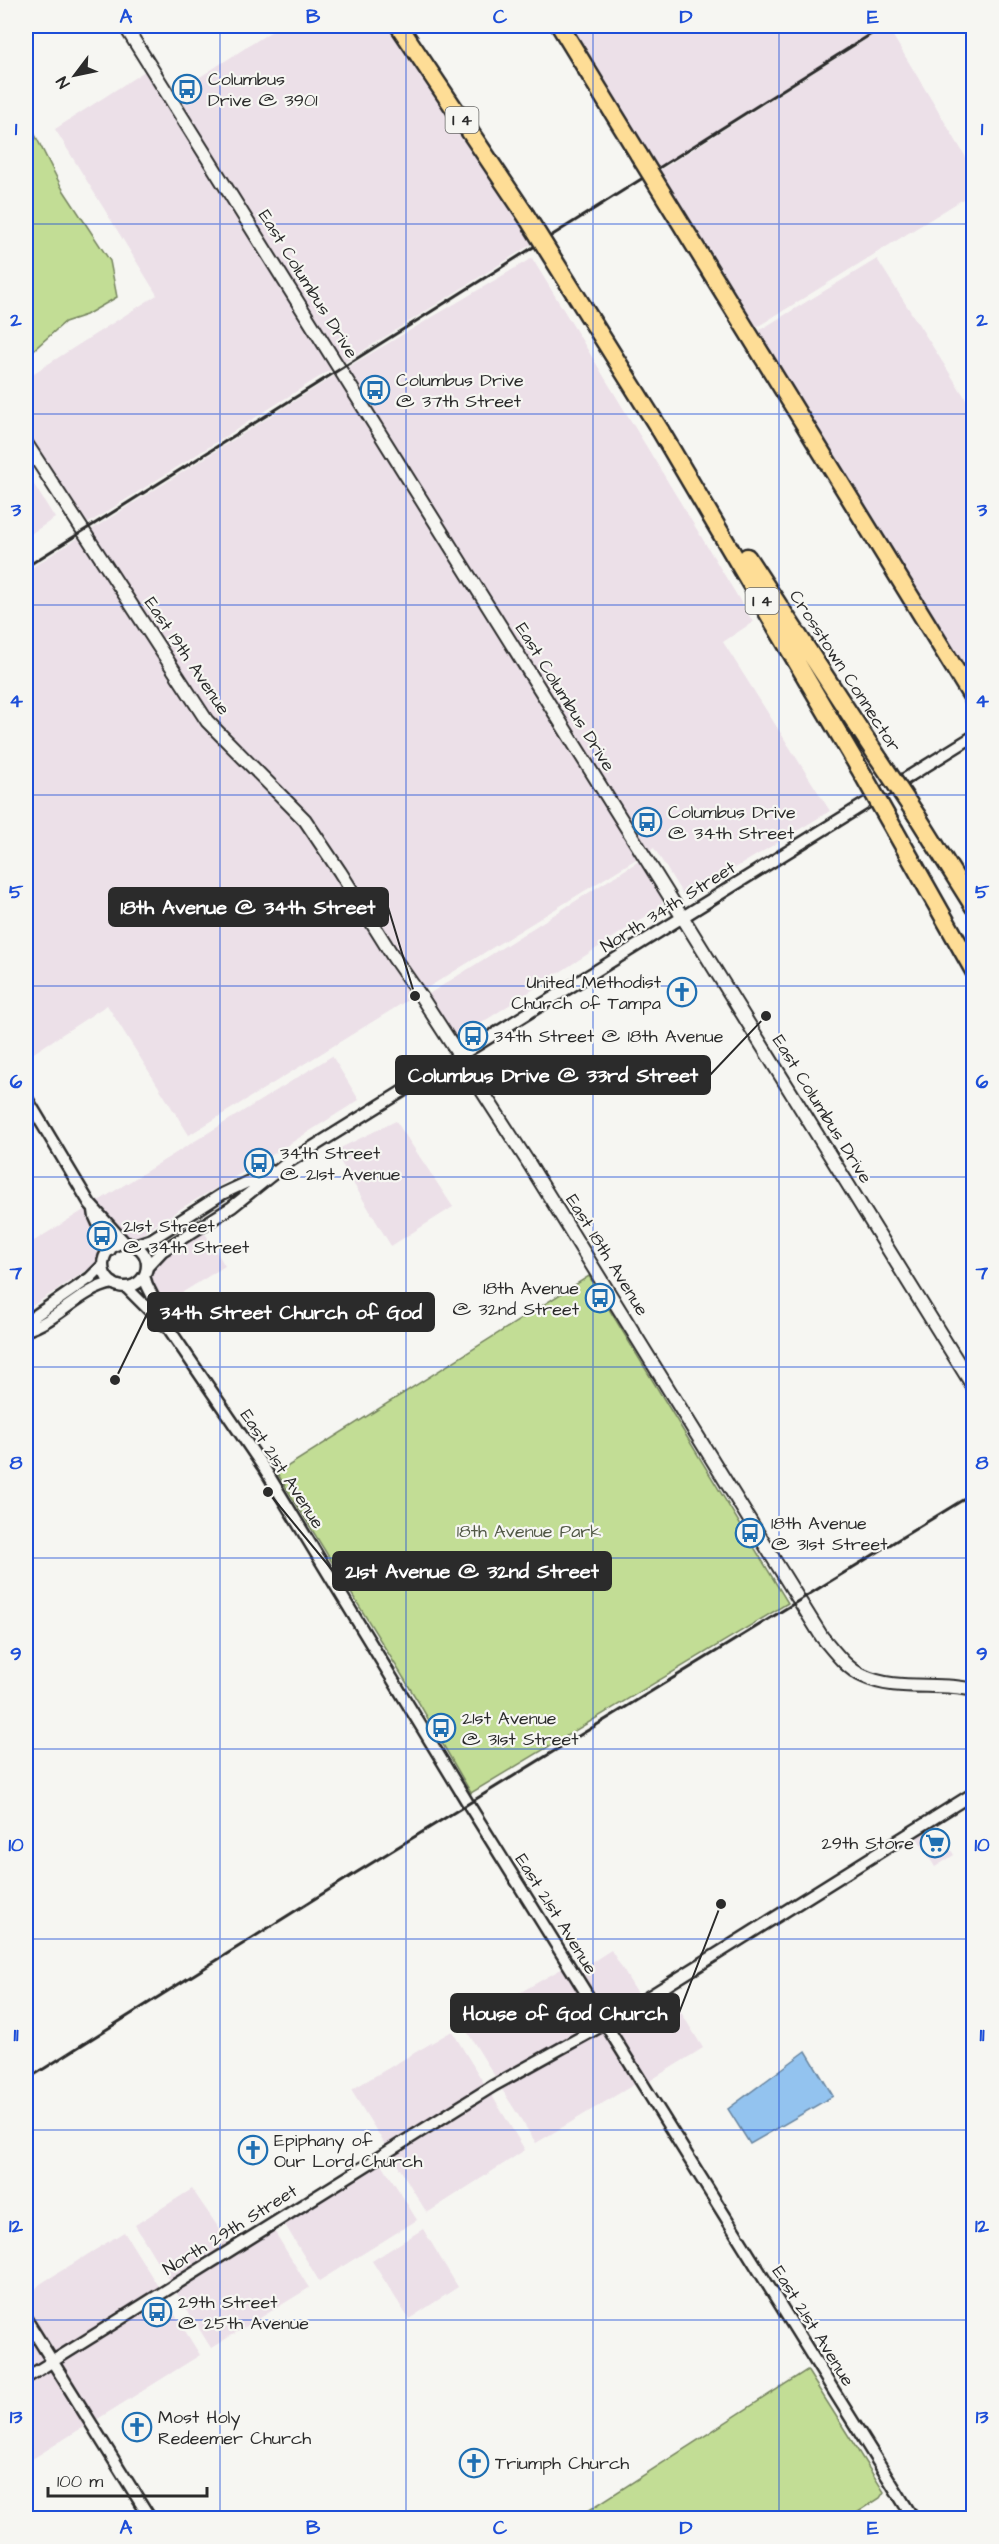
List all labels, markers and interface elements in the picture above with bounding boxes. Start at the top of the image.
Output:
text: A [120,3,133,31]
text: B [306,3,321,31]
text: C [493,3,508,31]
text: D [680,3,693,31]
text: E [867,3,879,31]
north arrow [45,45,105,105]
place label: Columbus Drive @ 3901 [208,67,318,113]
text: N [51,72,75,93]
bus stop icon: Columbus Drive @ 3901 [171,73,203,105]
road number: I 4 [446,107,478,133]
text: 1 [15,115,18,143]
text: 1 [981,115,984,143]
street label: East Columbus Drive [252,205,364,363]
text: 2 [9,306,22,334]
text: 2 [975,306,988,334]
place label: Columbus Drive @ 37th Street [396,368,524,414]
bus stop icon: Columbus Drive @ 37th Street [359,374,391,406]
text: 3 [10,496,22,524]
text: 3 [976,496,988,524]
street label: Crosstown Connector [783,585,907,757]
road number: I 4 [746,588,778,614]
street label: East 19th Avenue [138,592,236,720]
street label: East Columbus Drive [509,618,621,776]
text: 4 [9,687,23,715]
text: 4 [975,687,989,715]
place label: Columbus Drive @ 34th Street [668,800,796,846]
bus stop icon: Columbus Drive @ 34th Street [631,806,663,838]
street label: North 34th Street [596,855,741,959]
text: 5 [9,878,24,906]
text: 5 [975,878,990,906]
callout: 18th Avenue @ 34th Street [109,888,388,926]
text: 18th Avenue @ 34th Street [121,894,376,922]
place label: United Methodist Church of Tampa [511,970,662,1016]
church icon: United Methodist Church of Tampa [666,976,698,1008]
bus stop icon: 34th Street @ 18th Avenue [457,1020,489,1052]
place label: 34th Street @ 18th Avenue [494,1024,724,1049]
street label: East Columbus Drive [766,1030,878,1188]
callout: Columbus Drive @ 33rd Street [396,1056,710,1094]
text: Columbus Drive @ 33rd Street [408,1062,699,1090]
text: 6 [10,1068,23,1096]
text: 6 [976,1068,989,1096]
place label: 34th Street @ 21st Avenue [280,1141,401,1187]
bus stop icon: 34th Street @ 21st Avenue [243,1147,275,1179]
street label: East 18th Avenue [560,1189,655,1321]
place label: 21st Street @ 34th Street [123,1214,250,1260]
bus stop icon: 21st Street @ 34th Street [86,1220,118,1252]
text: 7 [9,1259,23,1287]
text: 7 [975,1259,989,1287]
place label: 18th Avenue @ 32nd Street [453,1276,580,1322]
bus stop icon: 18th Avenue @ 32nd Street [584,1282,616,1314]
callout: 34th Street Church of God [148,1293,434,1331]
text: 34th Street Church of God [159,1299,423,1327]
street label: East 21st Avenue [234,1404,330,1534]
text: 8 [10,1449,23,1477]
text: 8 [976,1449,989,1477]
place label: 18th Avenue @ 31st Street [771,1511,888,1557]
bus stop icon: 18th Avenue @ 31st Street [734,1517,766,1549]
park label: 18th Avenue Park [457,1519,601,1544]
callout: 21st Avenue @ 32nd Street [333,1552,611,1590]
text: 21st Avenue @ 32nd Street [344,1558,600,1586]
text: 9 [10,1640,22,1668]
text: 9 [976,1640,988,1668]
place label: 21st Avenue @ 31st Street [462,1706,579,1752]
bus stop icon: 21st Avenue @ 31st Street [425,1712,457,1744]
supermarket icon: 29th Store [919,1827,951,1859]
text: 10 [8,1831,24,1859]
place label: 29th Store [821,1831,914,1856]
text: 10 [974,1831,990,1859]
street label: East 21st Avenue [509,1849,603,1979]
callout: House of God Church [451,1994,679,2032]
text: House of God Church [463,2000,668,2028]
text: 11 [13,2021,19,2049]
text: 11 [979,2021,985,2049]
place label: Epiphany of Our Lord Church [274,2128,422,2174]
church icon: Epiphany of Our Lord Church [237,2134,269,2166]
street label: North 29th Street [158,2178,303,2281]
text: 12 [9,2212,24,2240]
text: 12 [975,2212,990,2240]
street label: East 21st Avenue [766,2261,860,2391]
place label: 29th Street @ 25th Avenue [178,2290,309,2336]
bus stop icon: 29th Street @ 25th Avenue [141,2296,173,2328]
text: 13 [10,2403,23,2431]
text: 13 [976,2403,989,2431]
place label: Most Holy Redeemer Church [158,2405,311,2451]
church icon: Most Holy Redeemer Church [121,2411,153,2443]
church icon: Triumph Church [458,2447,490,2479]
place label: Triumph Church [495,2451,629,2476]
scale bar [48,2460,207,2498]
text: 100 m [57,2469,103,2494]
text: A [120,2514,133,2542]
text: B [306,2514,321,2542]
text: C [493,2514,508,2542]
text: D [680,2514,693,2542]
text: E [867,2514,879,2542]

